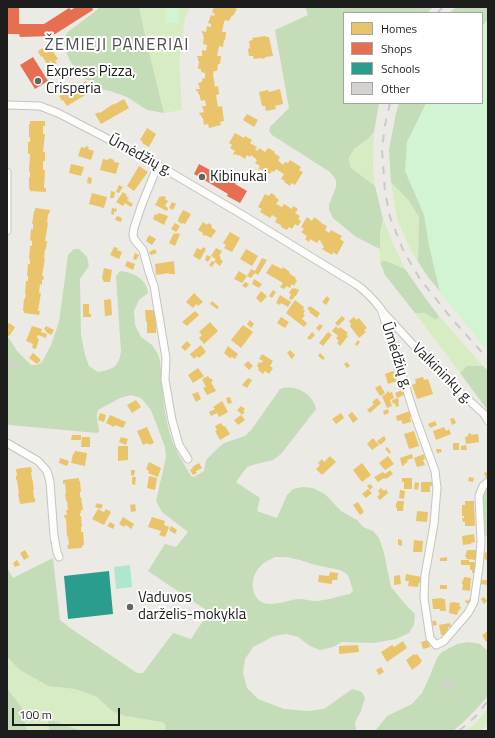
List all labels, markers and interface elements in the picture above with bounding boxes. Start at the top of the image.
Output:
legend [343,12,483,104]
text: Homes [381,19,417,38]
district label: ŽEMIEJI PANERIAI [45,36,189,56]
text: Shops [381,39,412,58]
text: Schools [381,59,420,78]
place label: Express Pizza, Crisperia [46,63,136,98]
marker: Express Pizza, Crisperia [33,76,43,86]
text: Other [381,79,410,98]
street label: Ūmėdžių g. [105,132,175,180]
place label: Kibinukai [210,168,267,186]
marker: Kibinukai [197,172,207,182]
street label: Ūmėdžių g. [377,320,415,392]
street label: Valkininkų g. [408,340,476,408]
place label: Vaduvos darželis-mokykla [138,589,246,624]
marker: Vaduvos darželis-mokykla [125,602,135,612]
scale bar [14,700,122,726]
text: 100 m [19,705,52,724]

